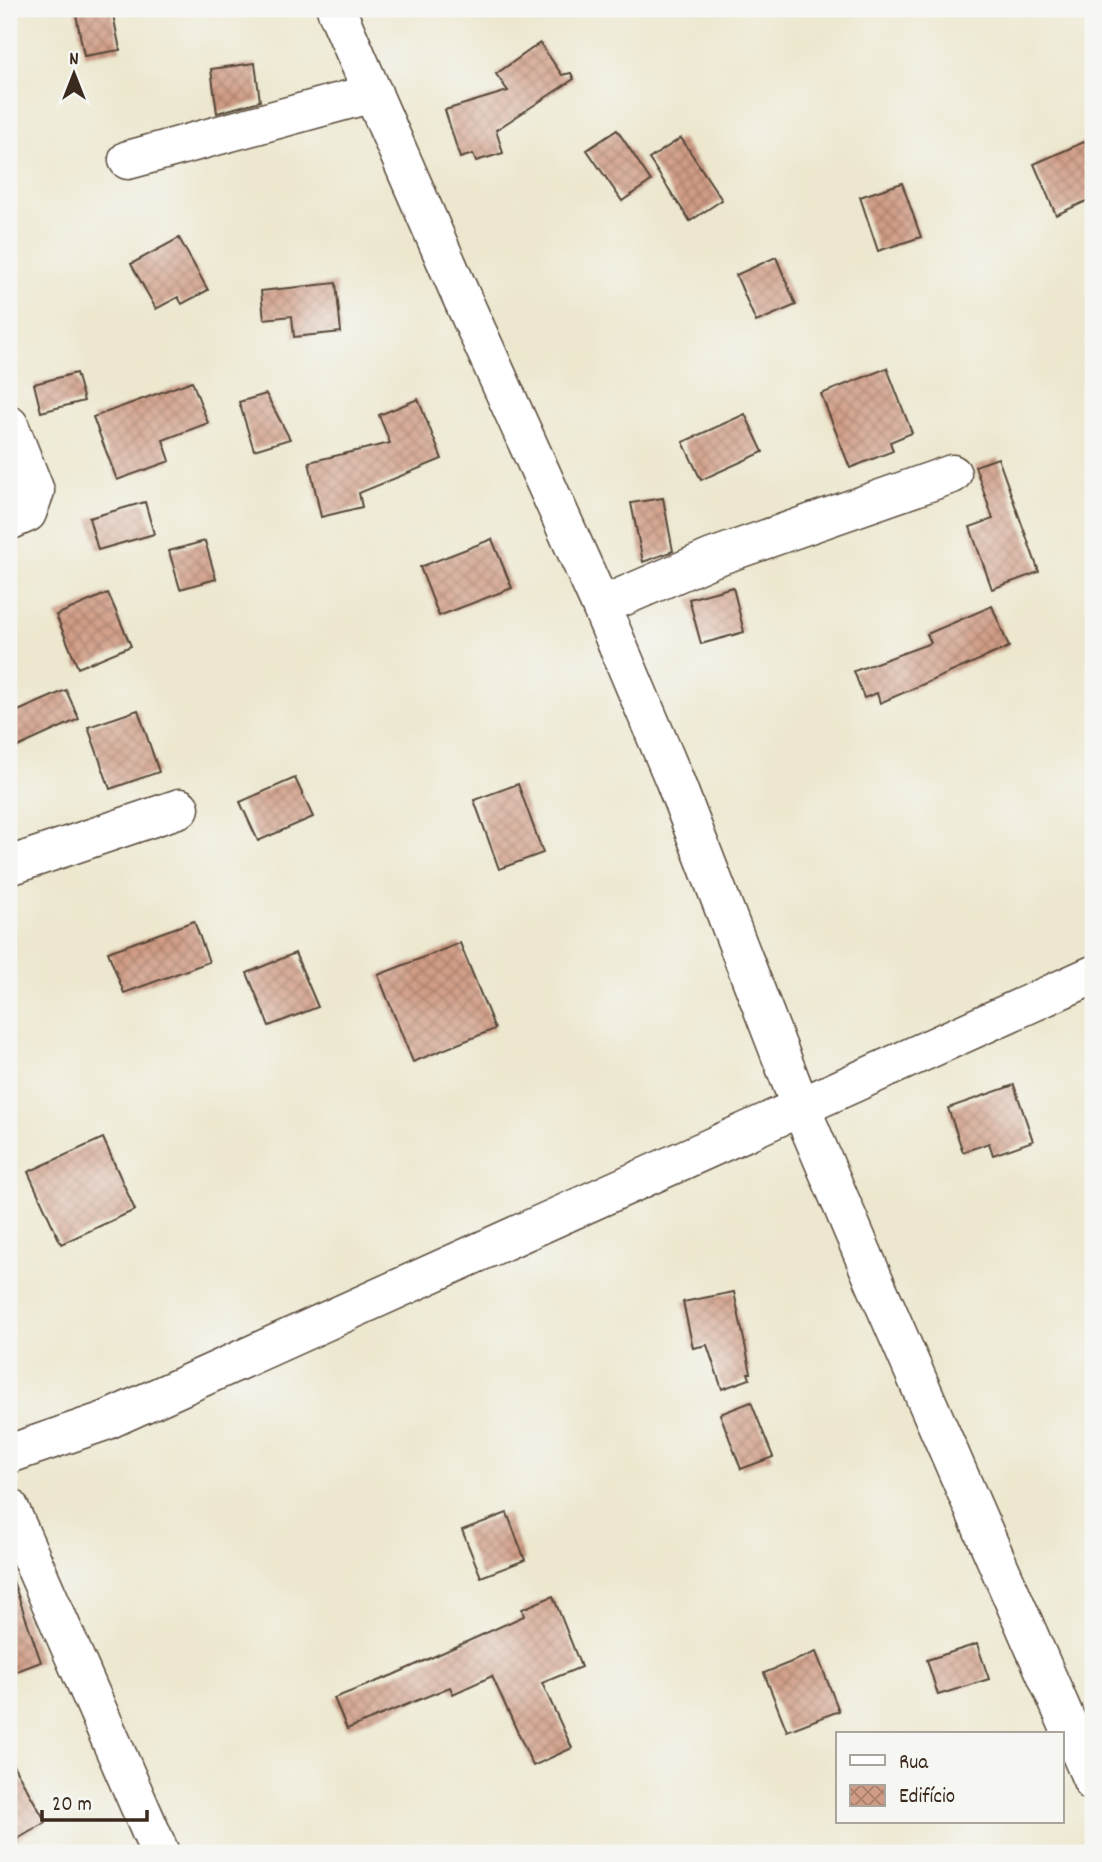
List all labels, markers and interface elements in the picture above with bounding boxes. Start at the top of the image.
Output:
north arrow [38,38,108,108]
text: N [69,47,79,74]
legend [836,1732,1064,1824]
text: Rua [899,1749,929,1779]
scale bar [42,1778,147,1822]
text: Edifício [899,1783,955,1813]
text: 20 m [52,1791,92,1821]

